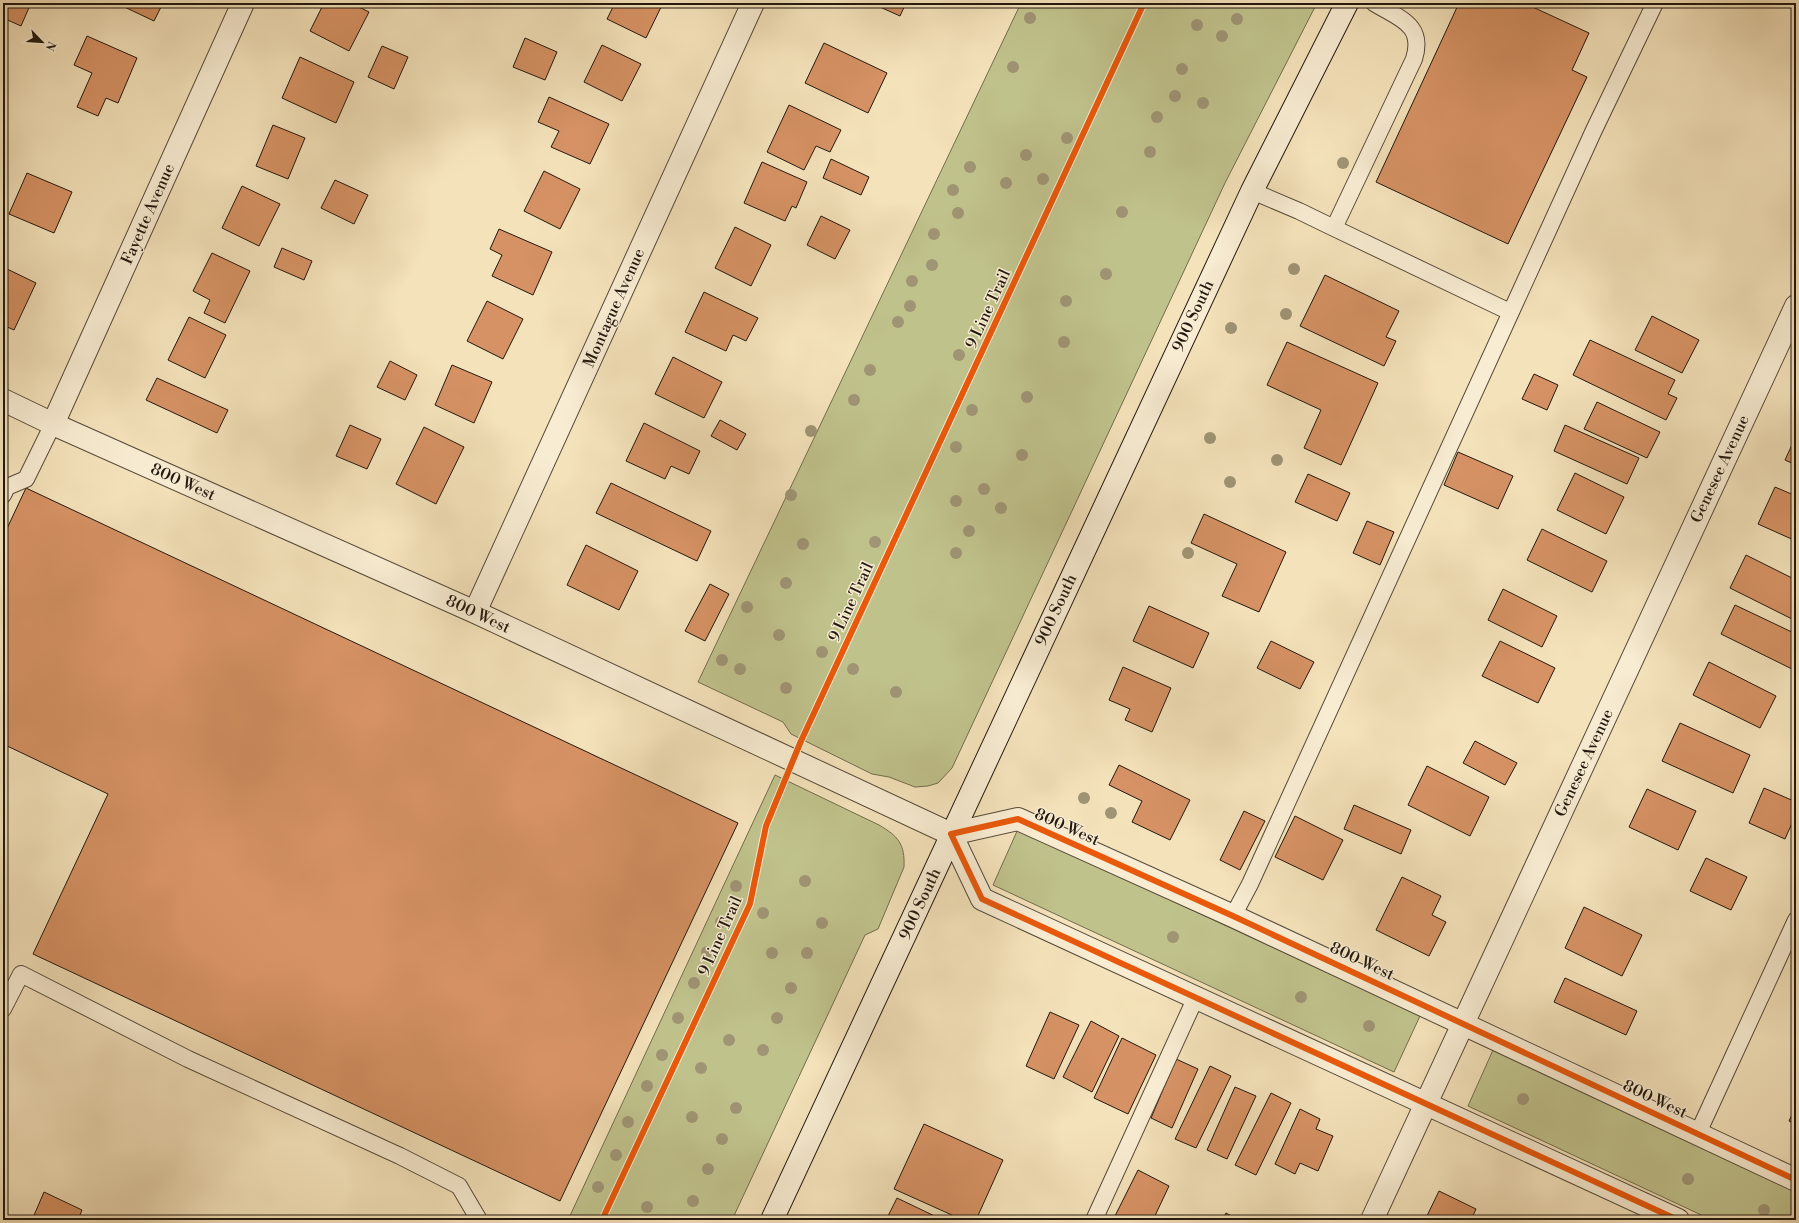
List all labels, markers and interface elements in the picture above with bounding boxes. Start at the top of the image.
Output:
north arrow [22,22,62,62]
text: N [42,39,58,53]
street label: Fayette Avenue [117,160,179,268]
street label: Montague Avenue [579,245,649,371]
street label: 9 Line Trail [961,266,1015,352]
street label: 900 South [1168,277,1219,355]
street label: Genesee Avenue [1686,412,1754,526]
street label: 800 West [148,459,219,505]
street label: 9 Line Trail [824,559,878,645]
street label: 900 South [1031,571,1082,649]
street label: 800 West [443,590,514,638]
street label: Genesee Avenue [1550,706,1618,820]
street label: 800 West [1032,804,1103,850]
street label: 900 South [895,865,946,943]
street label: 9 Line Trail [694,893,747,979]
street label: 800 West [1327,937,1398,985]
street label: 800 West [1620,1075,1691,1123]

